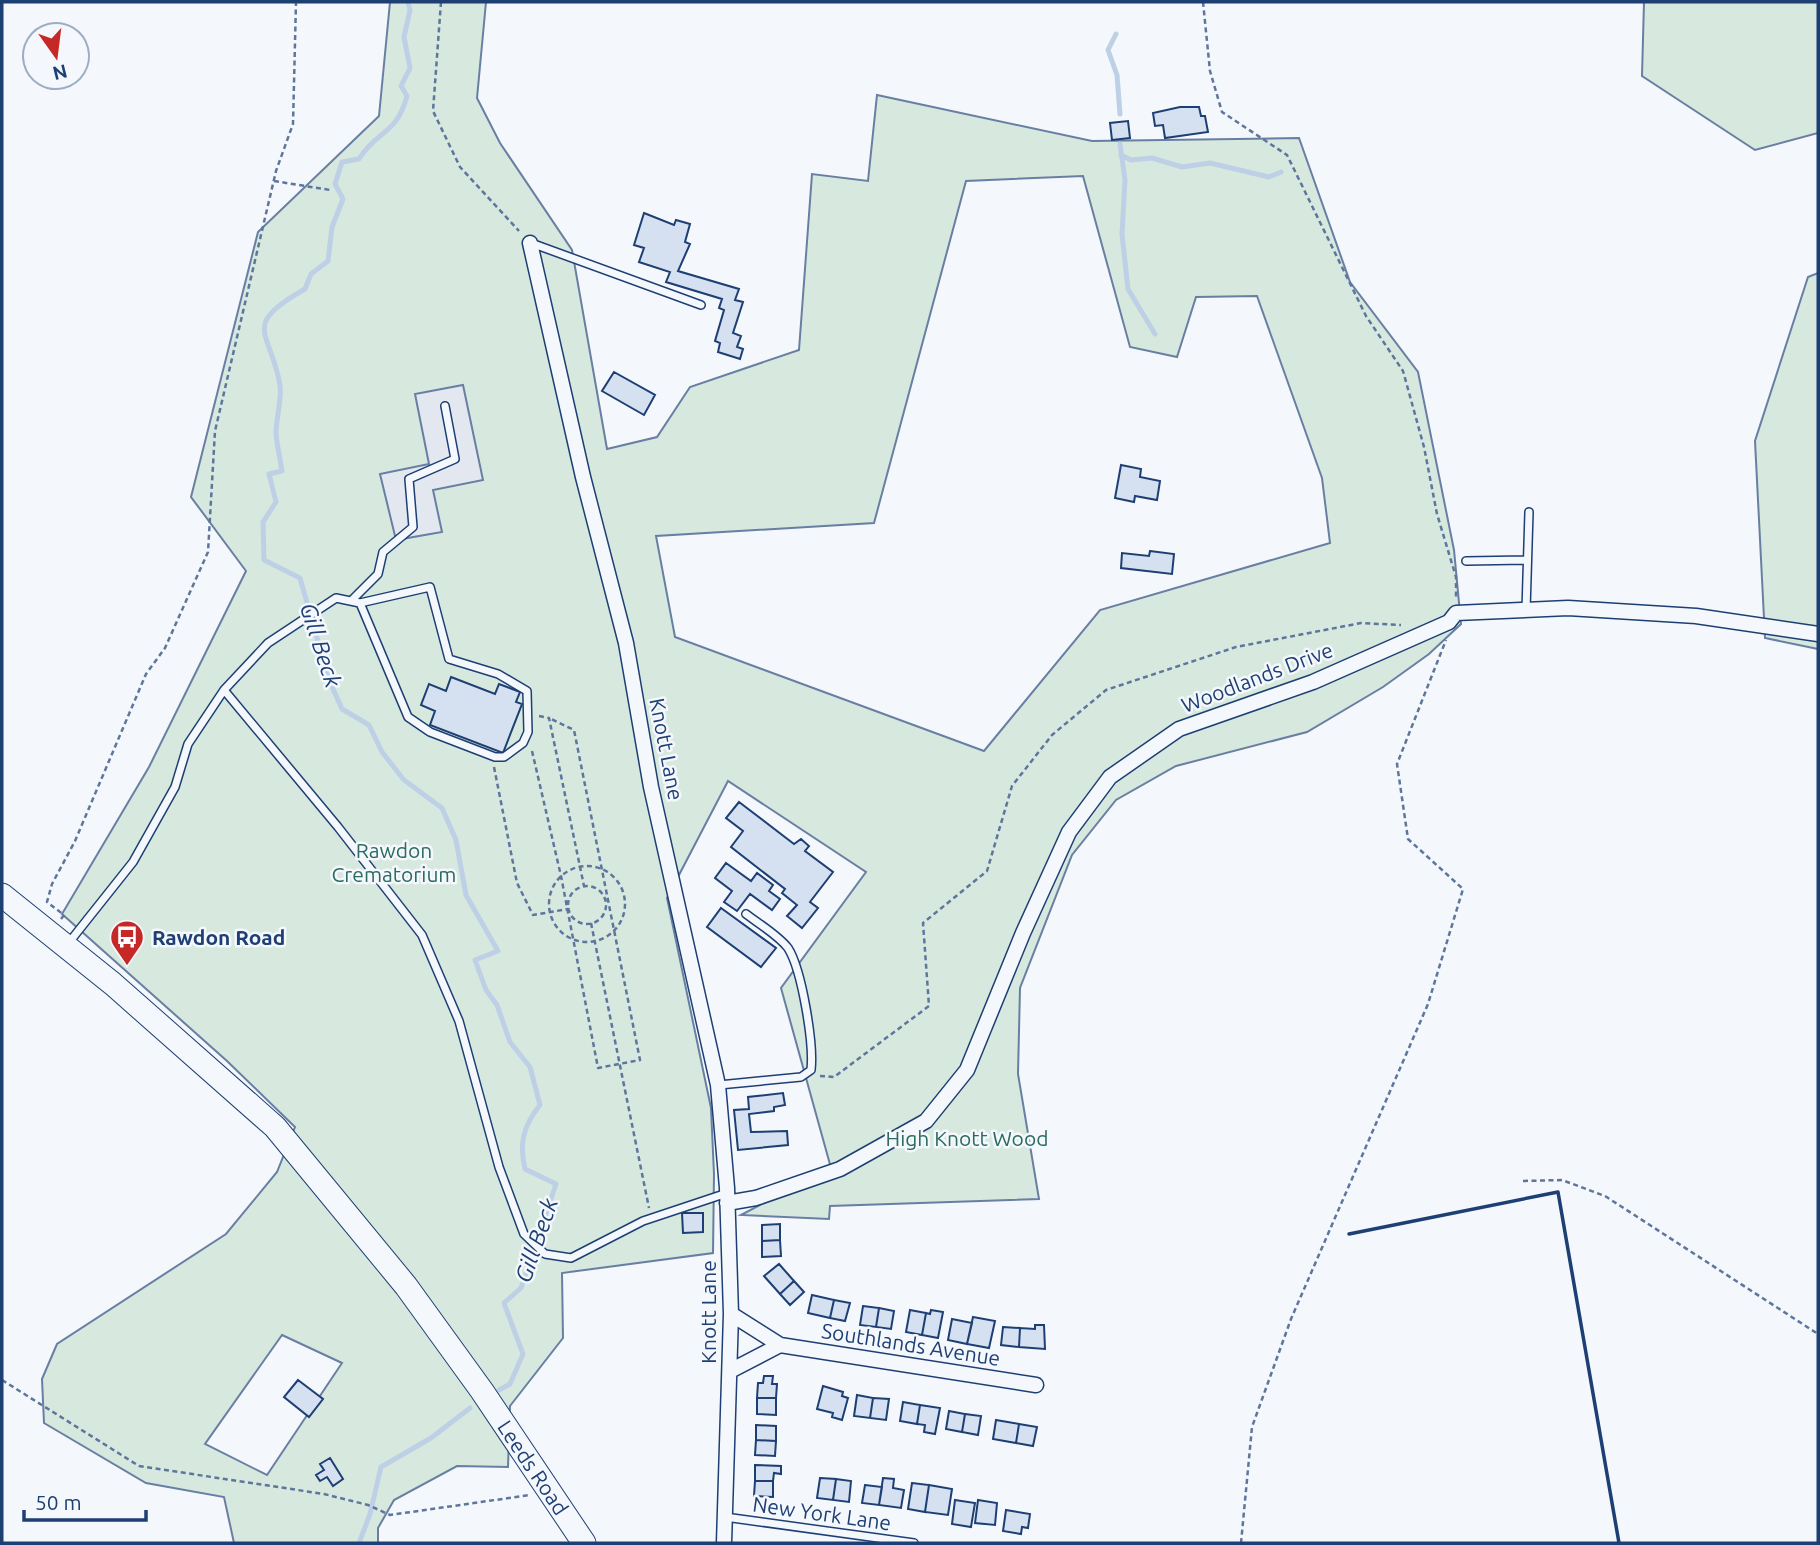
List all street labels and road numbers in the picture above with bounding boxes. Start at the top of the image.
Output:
street label: Woodlands Drive [1178,637,1336,717]
street label: Knott Lane [645,696,689,802]
street label: Knott Lane [696,1260,720,1364]
street label: Southlands Avenue [820,1318,1002,1370]
street label: Leeds Road [493,1416,573,1519]
street label: New York Lane [751,1491,893,1535]

